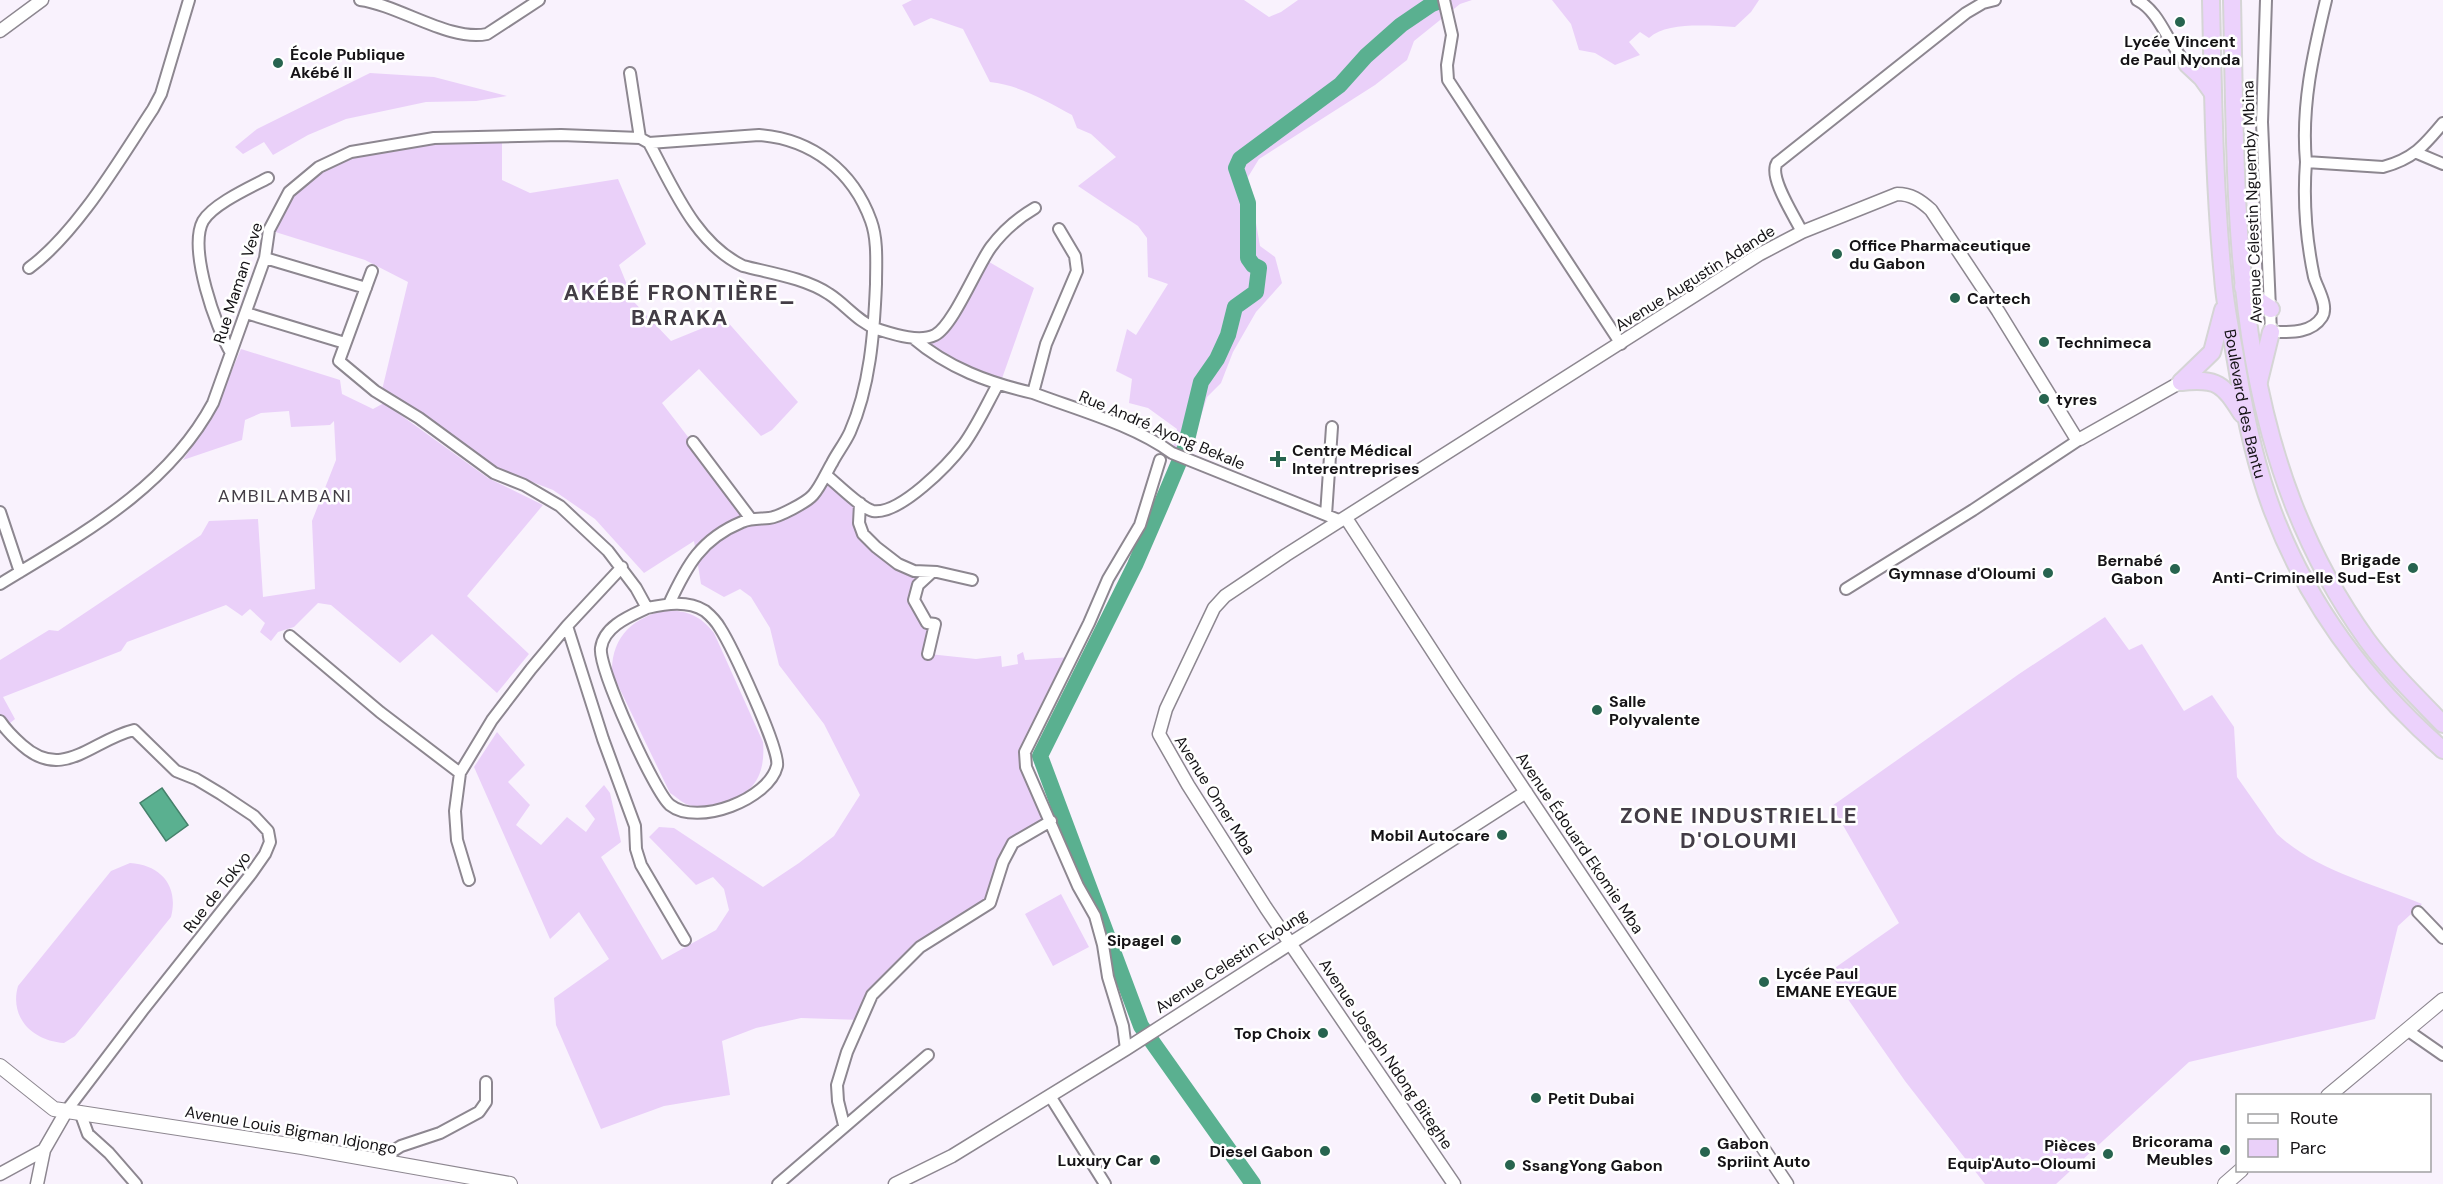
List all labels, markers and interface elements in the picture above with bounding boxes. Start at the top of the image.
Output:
marker: Lycée Vincent de Paul Nyonda [2173,15,2187,29]
place label: Lycée Vincent de Paul Nyonda [2120,31,2240,70]
place label: École Publique Akébé II [290,44,405,83]
marker: École Publique Akébé II [271,56,285,70]
street label: Avenue Célestin Nguemby Mbina [2237,80,2267,324]
street label: Rue Maman Veve [209,220,267,346]
street label: Avenue Augustin Adande [1611,220,1779,336]
place label: Office Pharmaceutique du Gabon [1849,235,2031,274]
marker: Office Pharmaceutique du Gabon [1830,247,1844,261]
district label: AKÉBÉ FRONTIÈRE_ BARAKA [564,278,796,332]
place label: Cartech [1967,288,2031,309]
marker: Cartech [1948,291,1962,305]
street label: Boulevard des Bantu [2220,327,2271,481]
place label: Technimeca [2056,332,2151,353]
marker: Technimeca [2037,335,2051,349]
street label: Rue André Ayong Bekale [1076,385,1248,475]
place label: tyres [2056,389,2097,410]
marker: tyres [2037,392,2051,406]
place label: Centre Médical Interentreprises [1292,440,1420,479]
marker: Centre Médical Interentreprises [1269,450,1287,468]
district label: AMBILAMBANI [218,484,352,508]
place label: Brigade Anti-Criminelle Sud-Est [2212,549,2401,588]
place label: Bernabé Gabon [2097,550,2163,589]
marker: Brigade Anti-Criminelle Sud-Est [2406,561,2420,575]
marker: Bernabé Gabon [2168,562,2182,576]
place label: Gymnase d'Oloumi [1888,563,2036,584]
marker: Gymnase d'Oloumi [2041,566,2055,580]
place label: Salle Polyvalente [1609,691,1700,730]
marker: Salle Polyvalente [1590,703,1604,717]
street label: Avenue Omer Mba [1170,731,1260,859]
street label: Avenue Édouard Ekomie Mba [1511,748,1649,938]
district label: ZONE INDUSTRIELLE D'OLOUMI [1620,801,1858,855]
place label: Mobil Autocare [1370,825,1490,846]
marker: Mobil Autocare [1495,828,1509,842]
street label: Rue de Tokyo [179,847,255,937]
street label: Avenue Celestin Evoung [1151,904,1311,1018]
place label: Sipagel [1107,930,1164,951]
marker: Sipagel [1169,933,1183,947]
street label: Avenue Joseph Ndong Biteghe [1314,955,1458,1153]
place label: Lycée Paul EMANE EYEGUE [1776,963,1897,1002]
marker: Lycée Paul EMANE EYEGUE [1757,975,1771,989]
place label: Top Choix [1234,1023,1311,1044]
marker: Top Choix [1316,1026,1330,1040]
place label: Petit Dubai [1548,1088,1634,1109]
marker: Petit Dubai [1529,1091,1543,1105]
legend [2236,1094,2431,1172]
street label: Avenue Louis Bigman Idjongo [183,1101,399,1159]
text: Route [2290,1106,2338,1130]
place label: Bricorama Meubles [2132,1131,2213,1170]
place label: Gabon Spriint Auto [1717,1133,1811,1172]
place label: Pièces Equip'Auto-Oloumi [1948,1135,2096,1174]
text: Parc [2290,1136,2326,1160]
place label: Diesel Gabon [1210,1141,1313,1162]
marker: Bricorama Meubles [2218,1143,2232,1157]
marker: Diesel Gabon [1318,1144,1332,1158]
marker: Gabon Spriint Auto [1698,1145,1712,1159]
marker: Pièces Equip'Auto-Oloumi [2101,1147,2115,1161]
place label: Luxury Car [1058,1150,1143,1171]
marker: Luxury Car [1148,1153,1162,1167]
place label: SsangYong Gabon [1522,1155,1663,1176]
marker: SsangYong Gabon [1503,1158,1517,1172]

